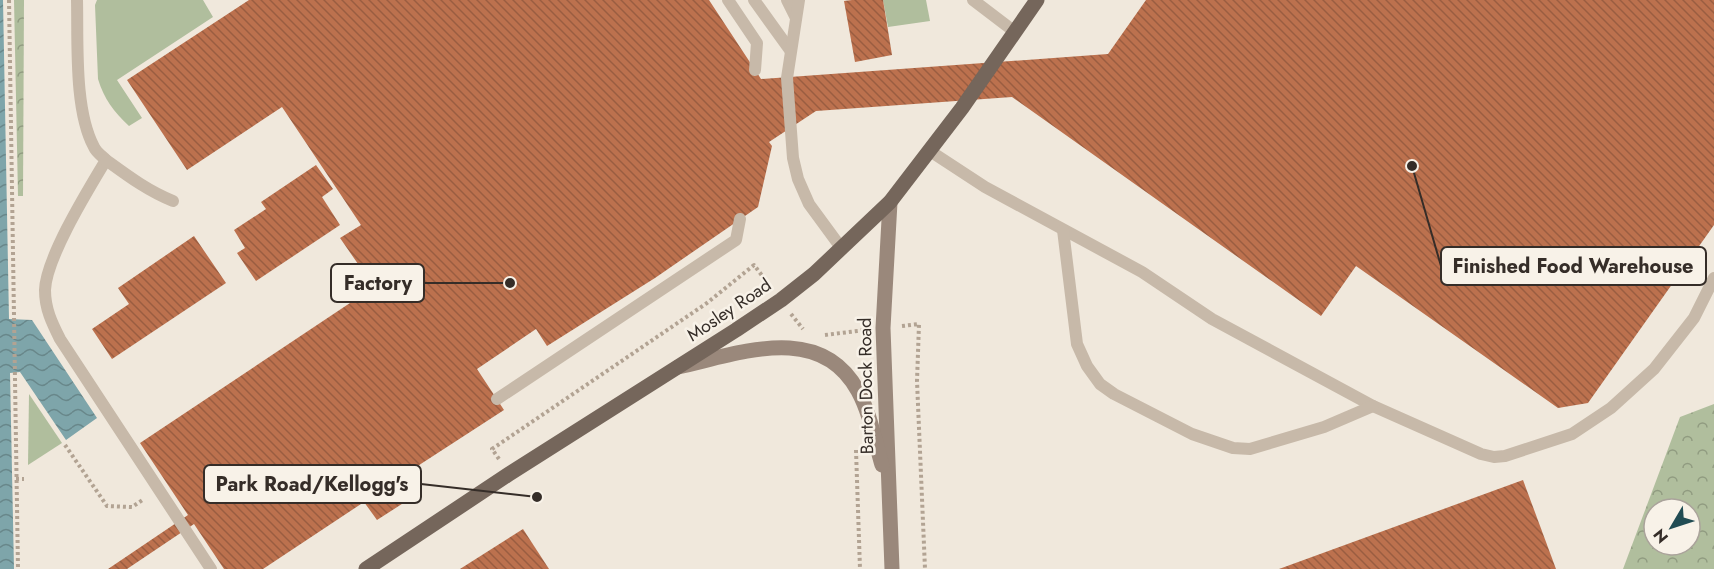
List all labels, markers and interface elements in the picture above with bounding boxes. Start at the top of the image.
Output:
callout: Finished Food Warehouse [1441,247,1706,285]
text: Finished Food Warehouse [1452,252,1694,281]
callout: Factory [331,264,424,302]
text: Factory [344,269,413,298]
street label: Mosley Road [682,272,776,348]
street label: Barton Dock Road [852,317,880,455]
callout: Park Road/Kellogg's [204,465,421,503]
text: Park Road/Kellogg's [216,470,408,499]
north arrow [1642,497,1702,557]
text: N [1648,524,1674,548]

